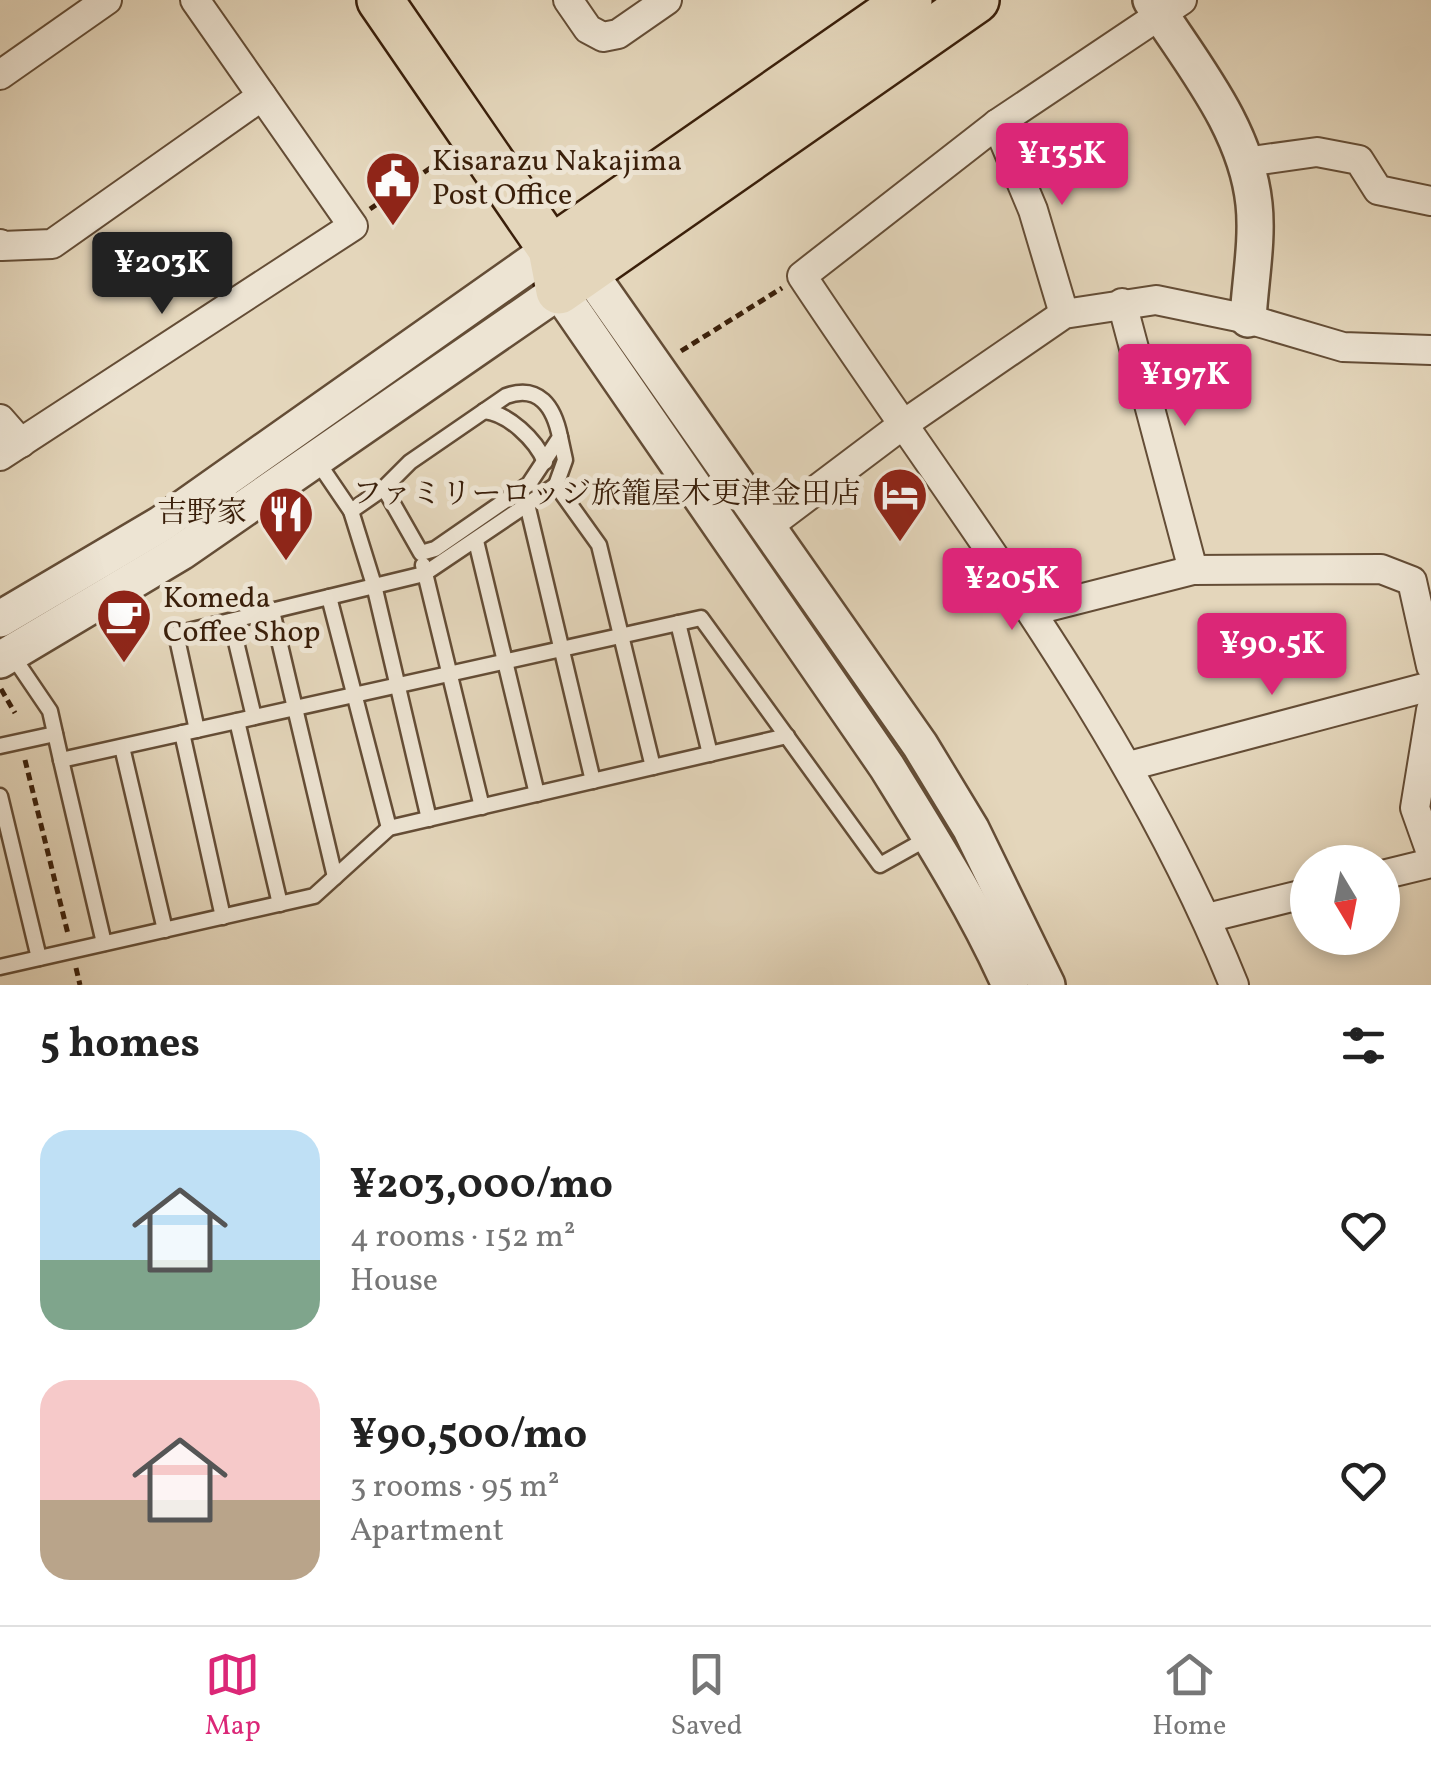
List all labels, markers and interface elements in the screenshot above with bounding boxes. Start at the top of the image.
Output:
pin: ¥135K [992,123,1132,208]
text: ¥135K [1018,133,1106,177]
place label: Kisarazu Nakajima Post Office [432,141,682,217]
public building icon: Kisarazu Nakajima Post Office [363,149,423,228]
pin: ¥203K [92,232,232,317]
text: ¥203K [114,242,210,286]
pin: ¥197K [1115,344,1255,429]
text: ¥197K [1140,354,1230,398]
hotel icon: ファミリーロッジ旅籠屋木更津金田店 [870,465,930,544]
place label: ファミリーロッジ旅籠屋木更津金田店 [352,474,861,516]
restaurant icon: 吉野家 [256,484,316,563]
place label: 吉野家 [157,493,247,535]
pin: ¥205K [942,548,1082,633]
text: ¥205K [965,558,1059,602]
place label: Komeda Coffee Shop [163,578,321,654]
cafe icon: Komeda Coffee Shop [94,586,154,665]
pin: ¥90.5K [1191,613,1353,698]
text: ¥90.5K [1219,623,1325,667]
north arrow [1290,845,1400,955]
map controls [1290,845,1400,955]
text: 5 homes [40,1016,200,1075]
icon: filters [1336,1018,1391,1073]
text: ¥203,000/mo [350,1157,613,1216]
icon: home [120,1170,240,1290]
icon: heart [1336,1203,1391,1258]
text: 4 rooms · 152 m² [350,1216,576,1260]
text: House [350,1260,438,1304]
text: ¥90,500/mo [350,1407,587,1466]
icon: home [120,1420,240,1540]
icon: heart [1336,1453,1391,1508]
text: 3 rooms · 95 m² [350,1466,560,1510]
text: Apartment [350,1510,504,1554]
tab: Map [205,1647,261,1746]
tab: Saved [670,1647,743,1746]
tab: Home [1152,1647,1226,1746]

